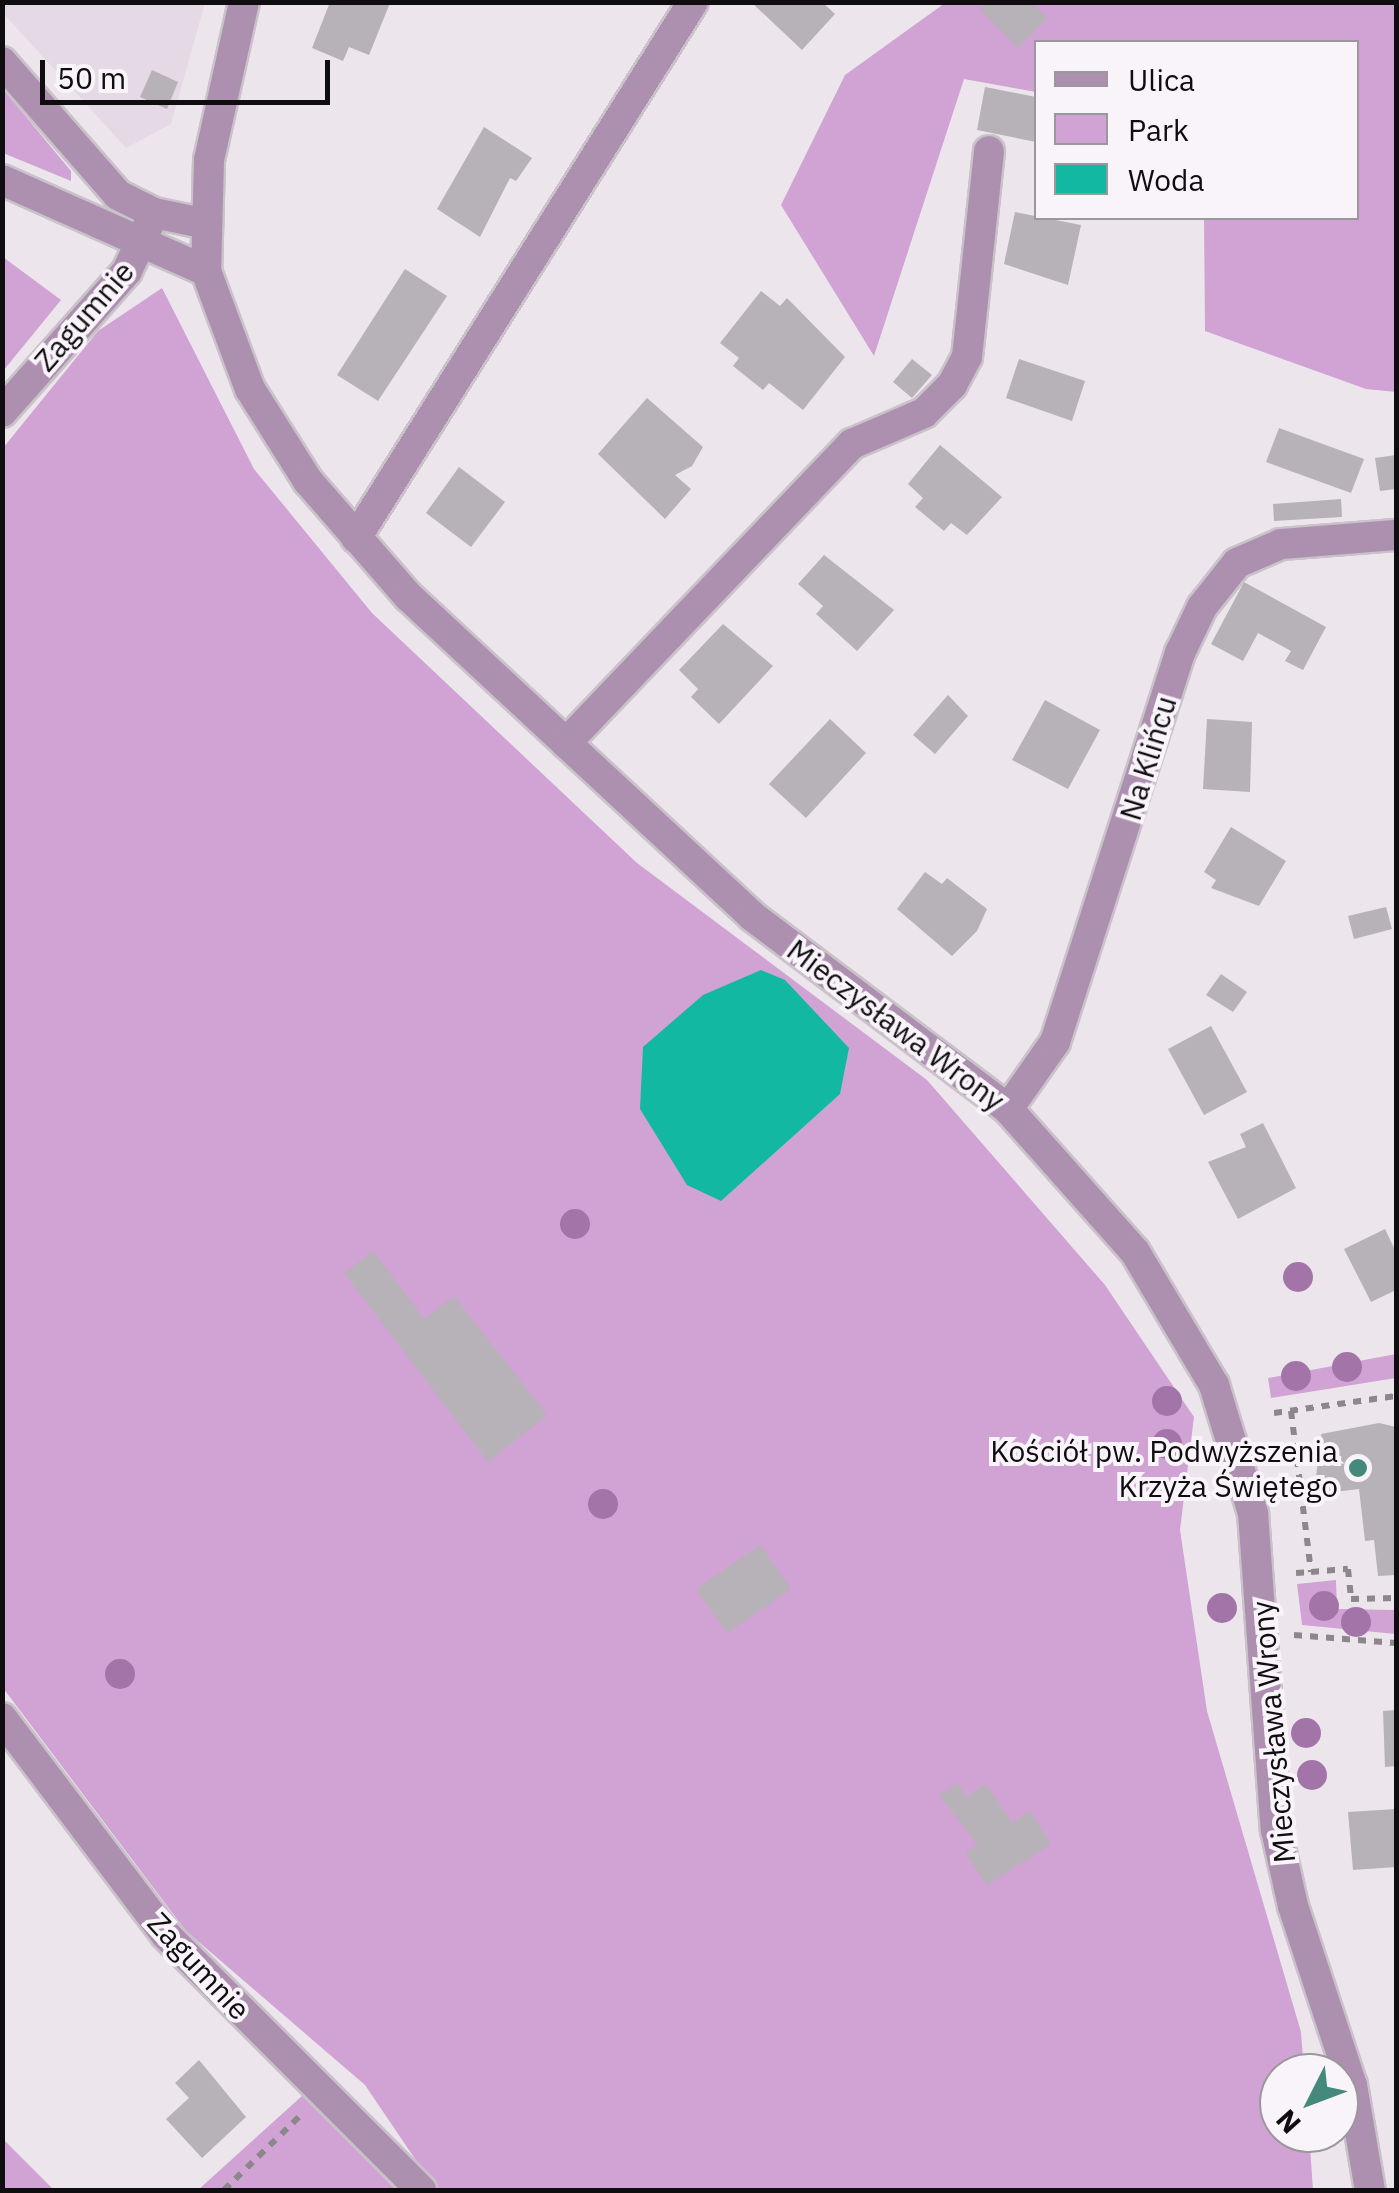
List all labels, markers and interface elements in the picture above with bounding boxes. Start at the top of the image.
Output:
scale bar [45,40,335,102]
legend [1034,40,1359,220]
text: 50 m [57,58,126,97]
text: Ulica [1128,60,1195,99]
text: Park [1128,110,1189,149]
text: Woda [1128,160,1205,199]
street label: Zagumnie [27,254,141,378]
street label: Na Klińcu [1112,691,1184,825]
street label: Mieczysława Wrony [780,932,1012,1118]
place label: Kościół pw. Podwyższenia Krzyża Świętego [990,1433,1338,1504]
marker: Kościół pw. Podwyższenia Krzyża Świętego [1347,1457,1369,1479]
street label: Mieczysława Wrony [1244,1600,1302,1864]
street label: Zagumnie [140,1905,258,2027]
north arrow [1259,2053,1359,2153]
text: N [1267,2102,1308,2142]

